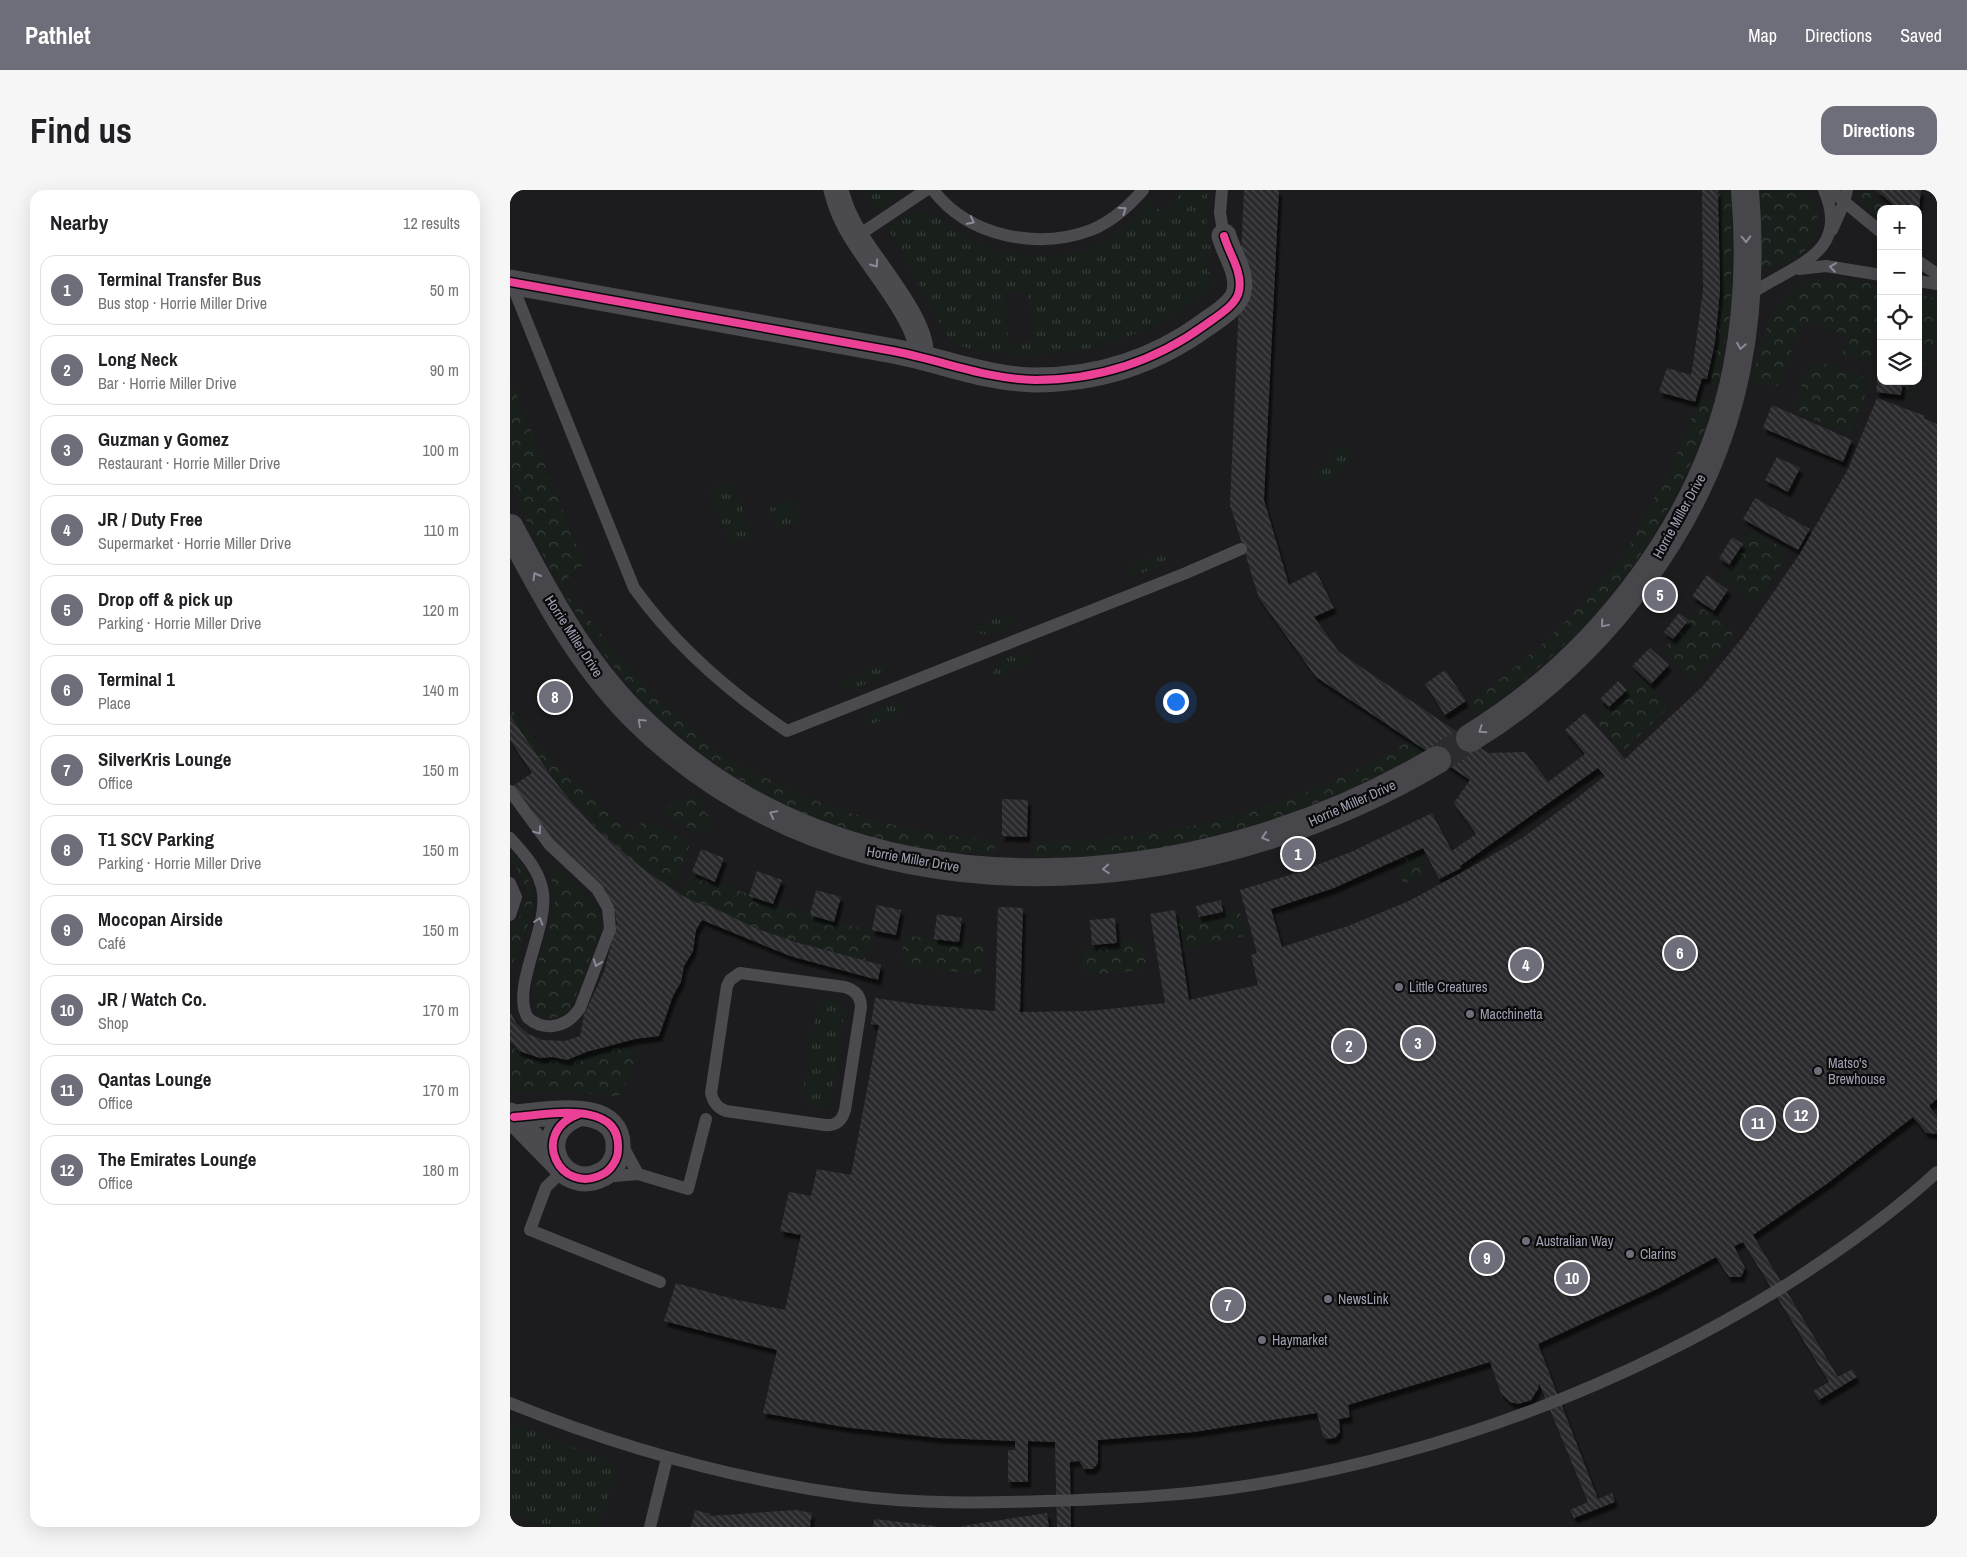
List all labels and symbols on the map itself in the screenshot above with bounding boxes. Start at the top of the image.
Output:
one-way arrow [1117,207,1126,216]
one-way arrow [965,215,974,225]
one-way arrow [1741,235,1752,243]
one-way arrow [869,258,878,268]
one-way arrow [1828,262,1836,273]
one-way arrow [1736,342,1746,351]
street label: Horrie Miller Drive [1648,471,1710,561]
one-way arrow [532,573,542,582]
pin: 5 [1644,576,1676,614]
street label: Horrie Miller Drive [541,592,607,680]
one-way arrow [1601,618,1610,627]
pin: 8 [539,678,571,716]
your location [1163,689,1189,715]
one-way arrow [637,719,646,728]
one-way arrow [1478,724,1488,733]
street label: Horrie Miller Drive [1306,776,1398,830]
one-way arrow [769,810,778,821]
one-way arrow [533,825,541,834]
one-way arrow [1262,831,1270,841]
pin: 1 [1282,835,1314,873]
street label: Horrie Miller Drive [865,842,961,876]
one-way arrow [1102,863,1110,874]
one-way arrow [533,917,543,926]
pin: 6 [1664,934,1696,972]
pin: 4 [1510,946,1542,984]
one-way arrow [593,958,603,966]
place label: Little Creatures [1409,978,1488,996]
marker: Little Creatures [1393,981,1405,993]
place label: Macchinetta [1480,1005,1543,1023]
marker: Macchinetta [1464,1008,1476,1020]
pin: 3 [1402,1024,1434,1062]
pin: 2 [1333,1027,1365,1065]
place label: Matso's Brewhouse [1828,1054,1885,1088]
marker: Matso's Brewhouse [1812,1065,1824,1077]
pin: 12 [1785,1096,1817,1134]
pin: 11 [1742,1104,1774,1142]
place label: Australian Way [1535,1232,1614,1250]
marker: Australian Way [1520,1235,1532,1247]
pin: 9 [1471,1239,1503,1277]
place label: Clarins [1640,1245,1677,1263]
marker: Clarins [1624,1248,1636,1260]
pin: 10 [1556,1259,1588,1297]
pin: 7 [1212,1286,1244,1324]
place label: NewsLink [1338,1290,1389,1308]
marker: NewsLink [1322,1293,1334,1305]
place label: Haymarket [1272,1331,1328,1349]
marker: Haymarket [1256,1334,1268,1346]

